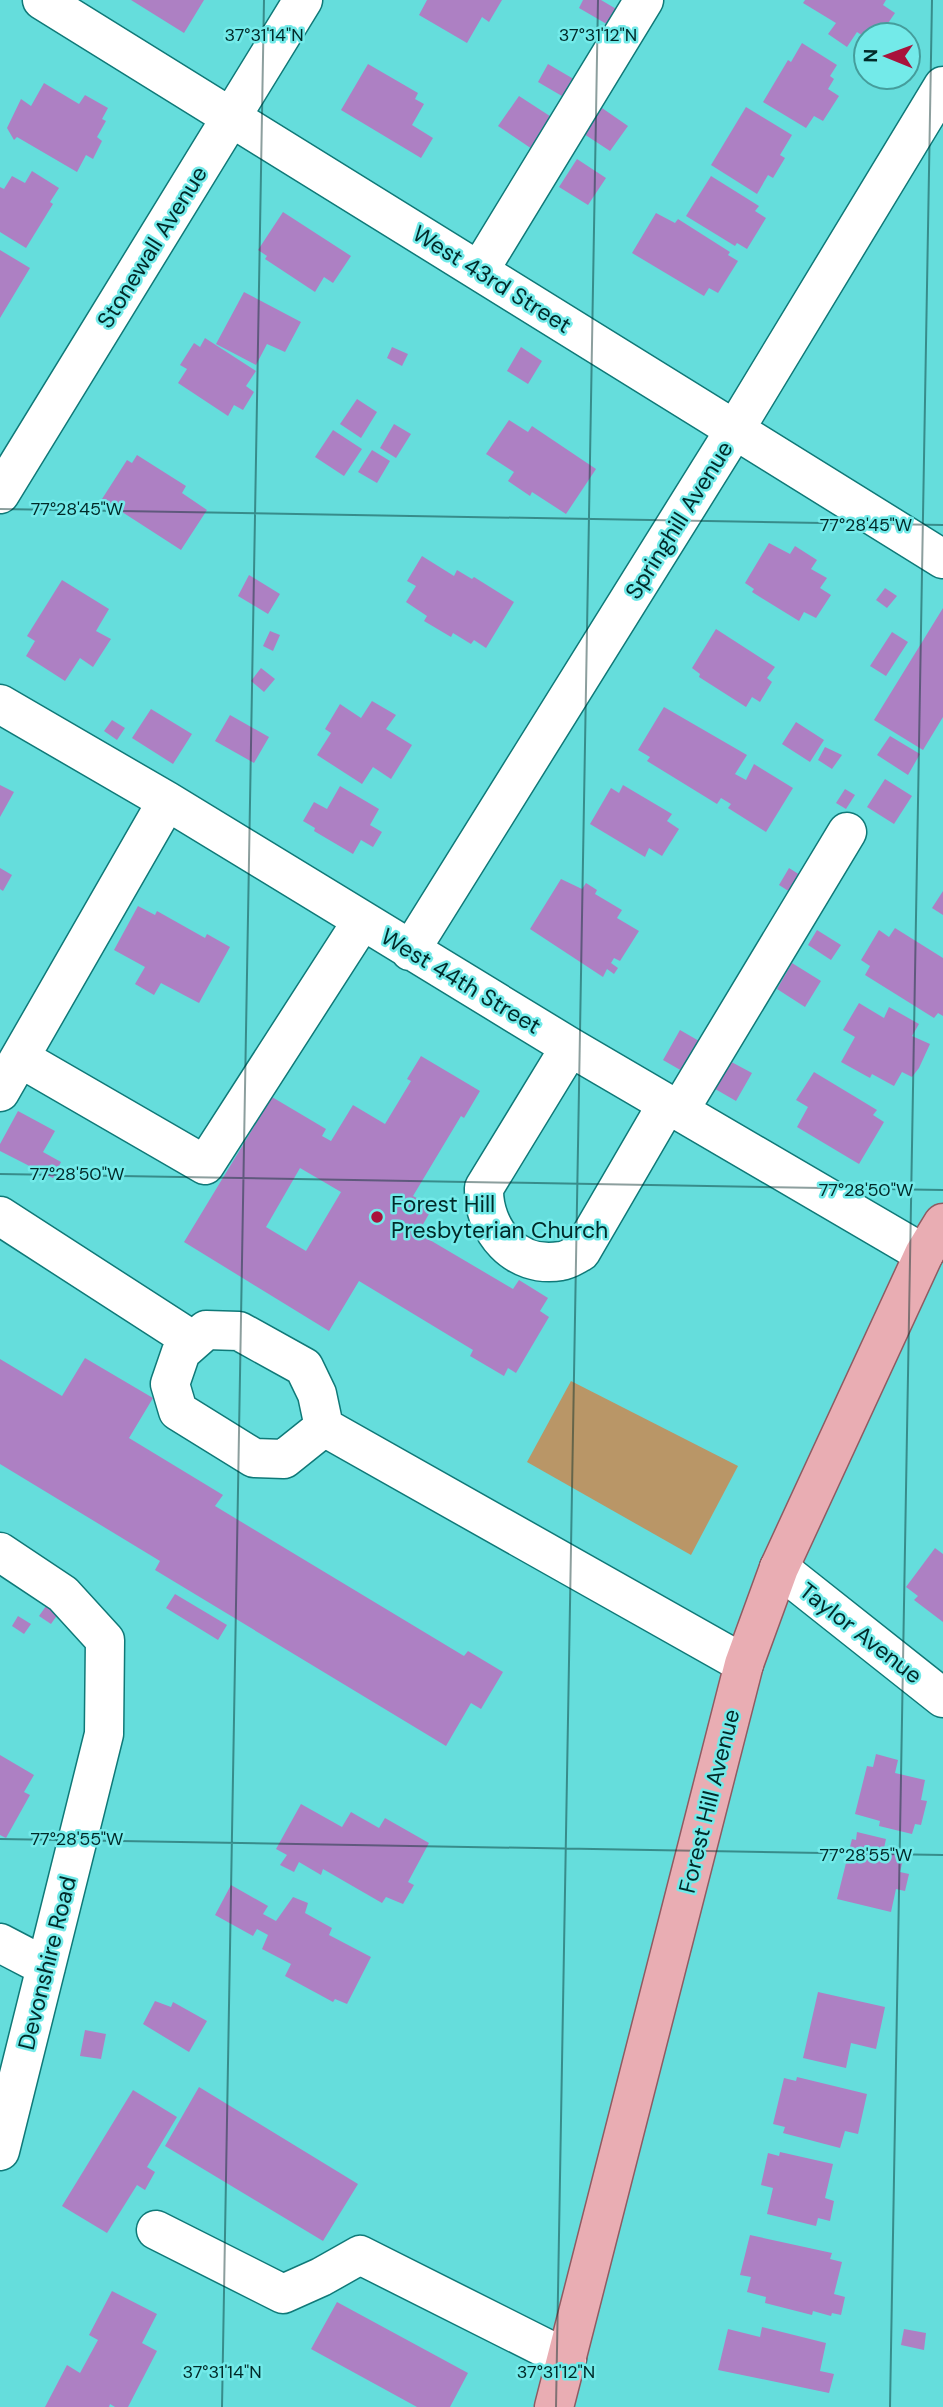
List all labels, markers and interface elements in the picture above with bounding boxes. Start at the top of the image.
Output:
north arrow [852,21,922,91]
text: 37°31'14"N [224,23,304,47]
text: 37°31'12"N [559,23,637,47]
text: N [858,49,883,63]
street label: Stonewall Avenue [90,160,214,334]
street label: West 43rd Street [407,218,577,340]
street label: Springhill Avenue [618,435,740,605]
text: 77°28'45"W [31,497,123,521]
text: 77°28'45"W [820,513,912,537]
street label: West 44th Street [375,921,547,1041]
text: 77°28'50"W [30,1162,124,1186]
text: 77°28'50"W [819,1178,913,1202]
place label: Forest Hill Presbyterian Church [391,1189,608,1245]
marker: Forest Hill Presbyterian Church [369,1209,385,1225]
street label: Taylor Avenue [794,1576,928,1690]
street label: Forest Hill Avenue [672,1706,746,1896]
text: 77°28'55"W [30,1827,124,1851]
text: 77°28'55"W [819,1843,913,1867]
street label: Devonshire Road [11,1873,83,2053]
text: 37°31'14"N [182,2360,262,2384]
text: 37°31'12"N [517,2360,595,2384]

